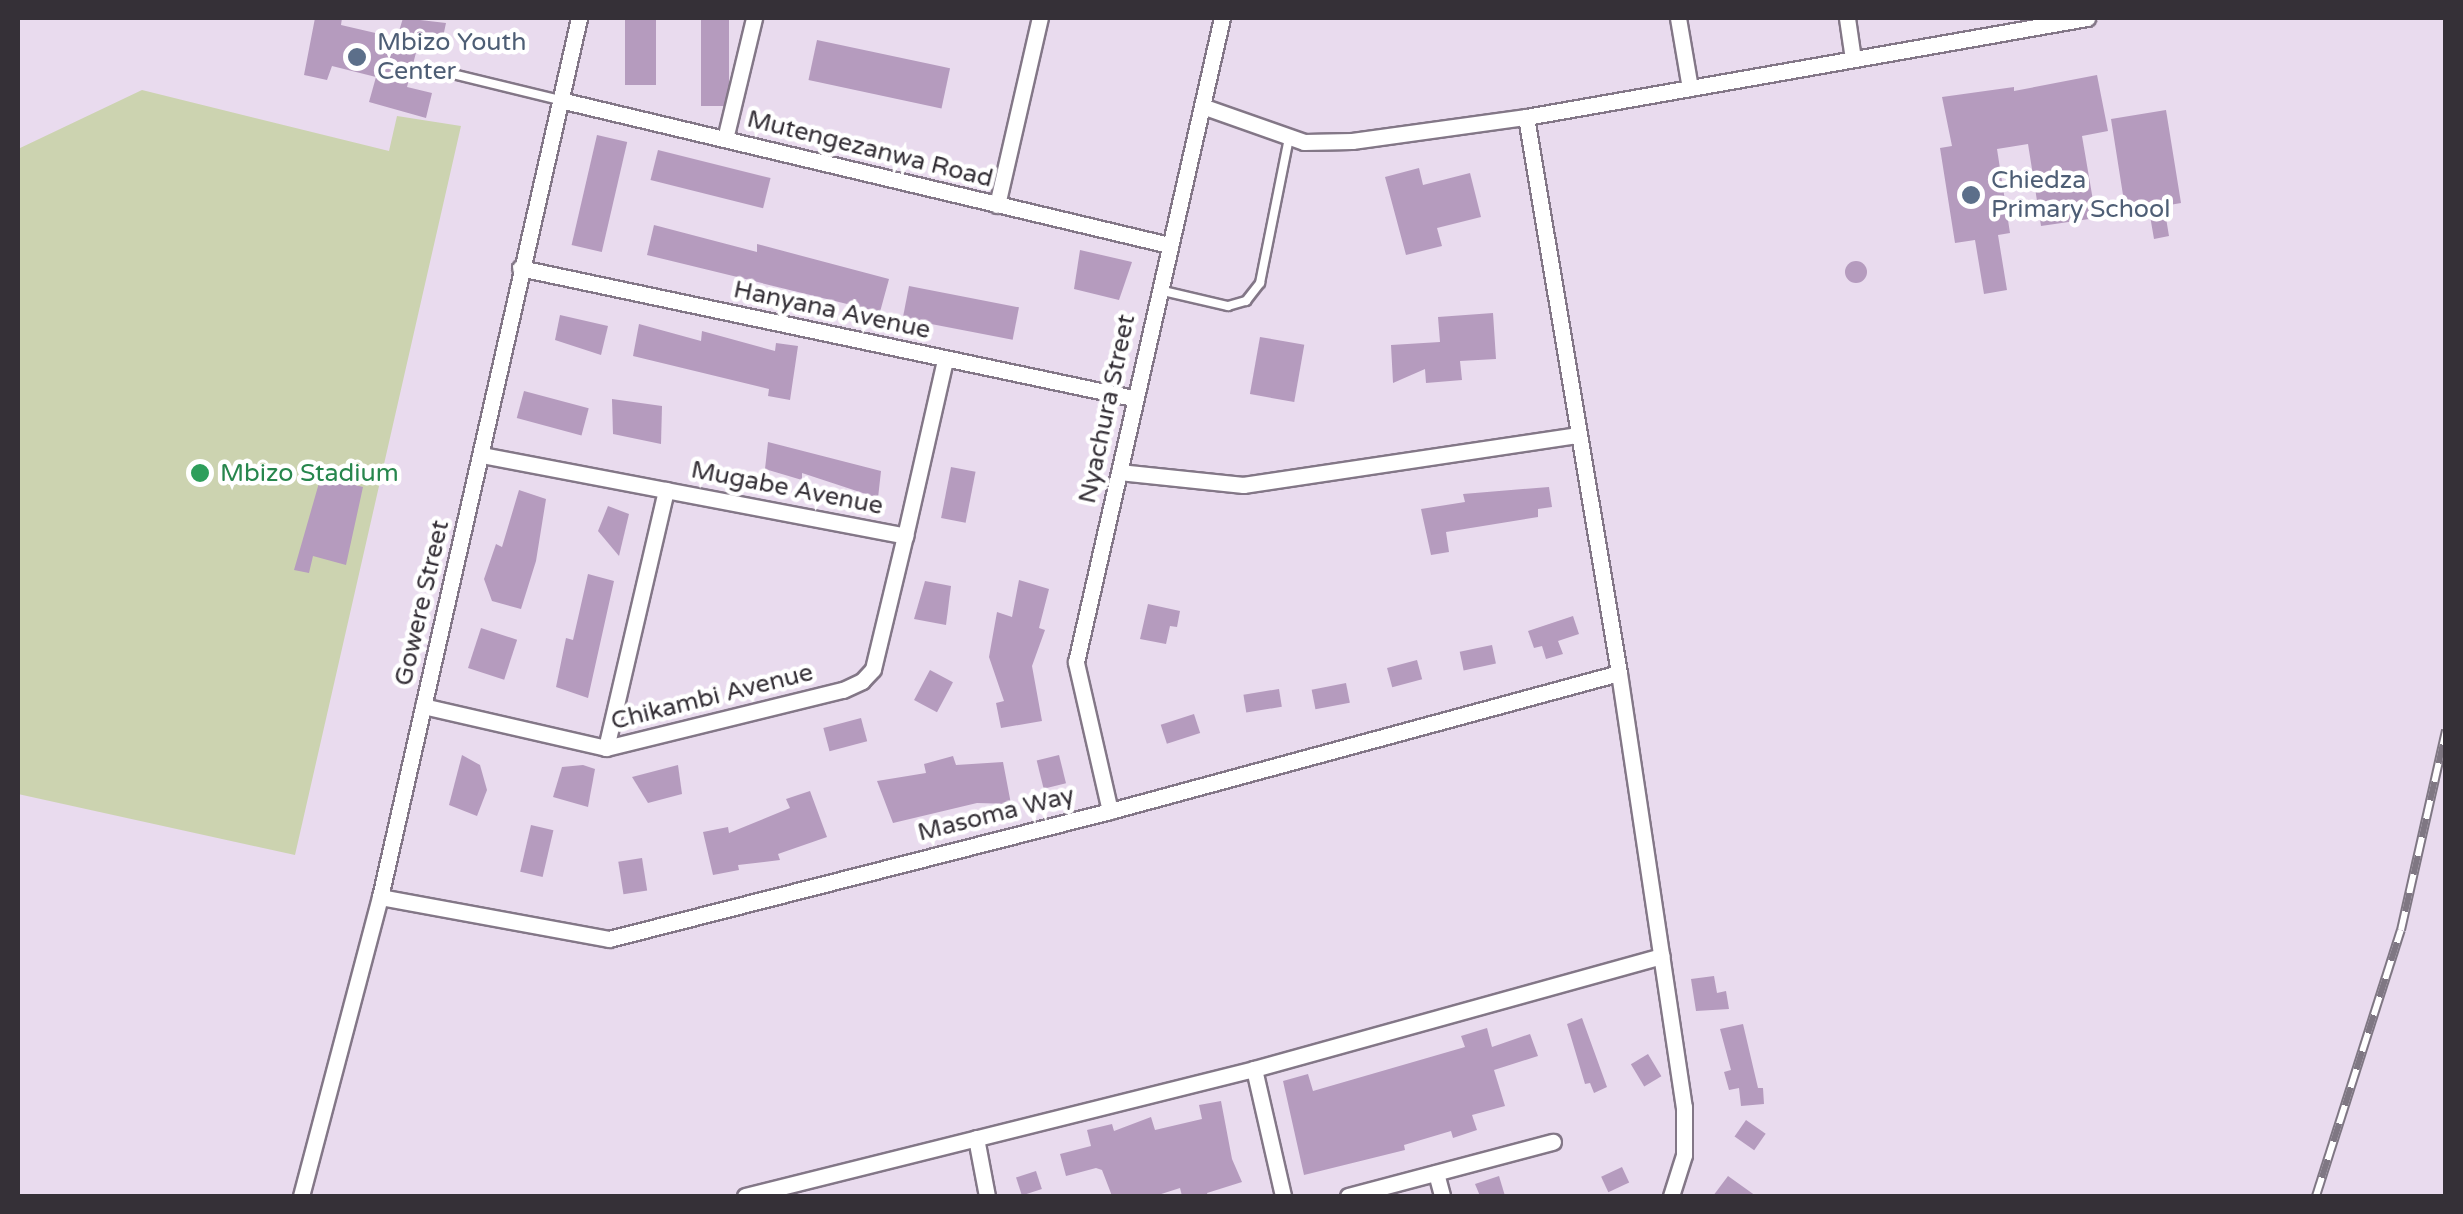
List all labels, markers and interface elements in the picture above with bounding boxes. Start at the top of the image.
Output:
place label: Mbizo Youth Center [377,28,526,87]
marker: Mbizo Youth Center [346,46,368,68]
street label: Mutengezanwa Road [744,104,996,194]
place label: Chiedza Primary School [1991,166,2170,225]
marker: Chiedza Primary School [1960,184,1982,206]
street label: Hanyana Avenue [731,274,933,346]
street label: Nyachura Street [1072,312,1142,506]
street label: Mugabe Avenue [689,455,885,521]
place label: Mbizo Stadium [220,458,399,488]
marker: Mbizo Stadium [189,462,211,484]
street label: Gowere Street [388,517,456,689]
street label: Chikambi Avenue [608,657,816,737]
street label: Masoma Way [915,780,1077,848]

